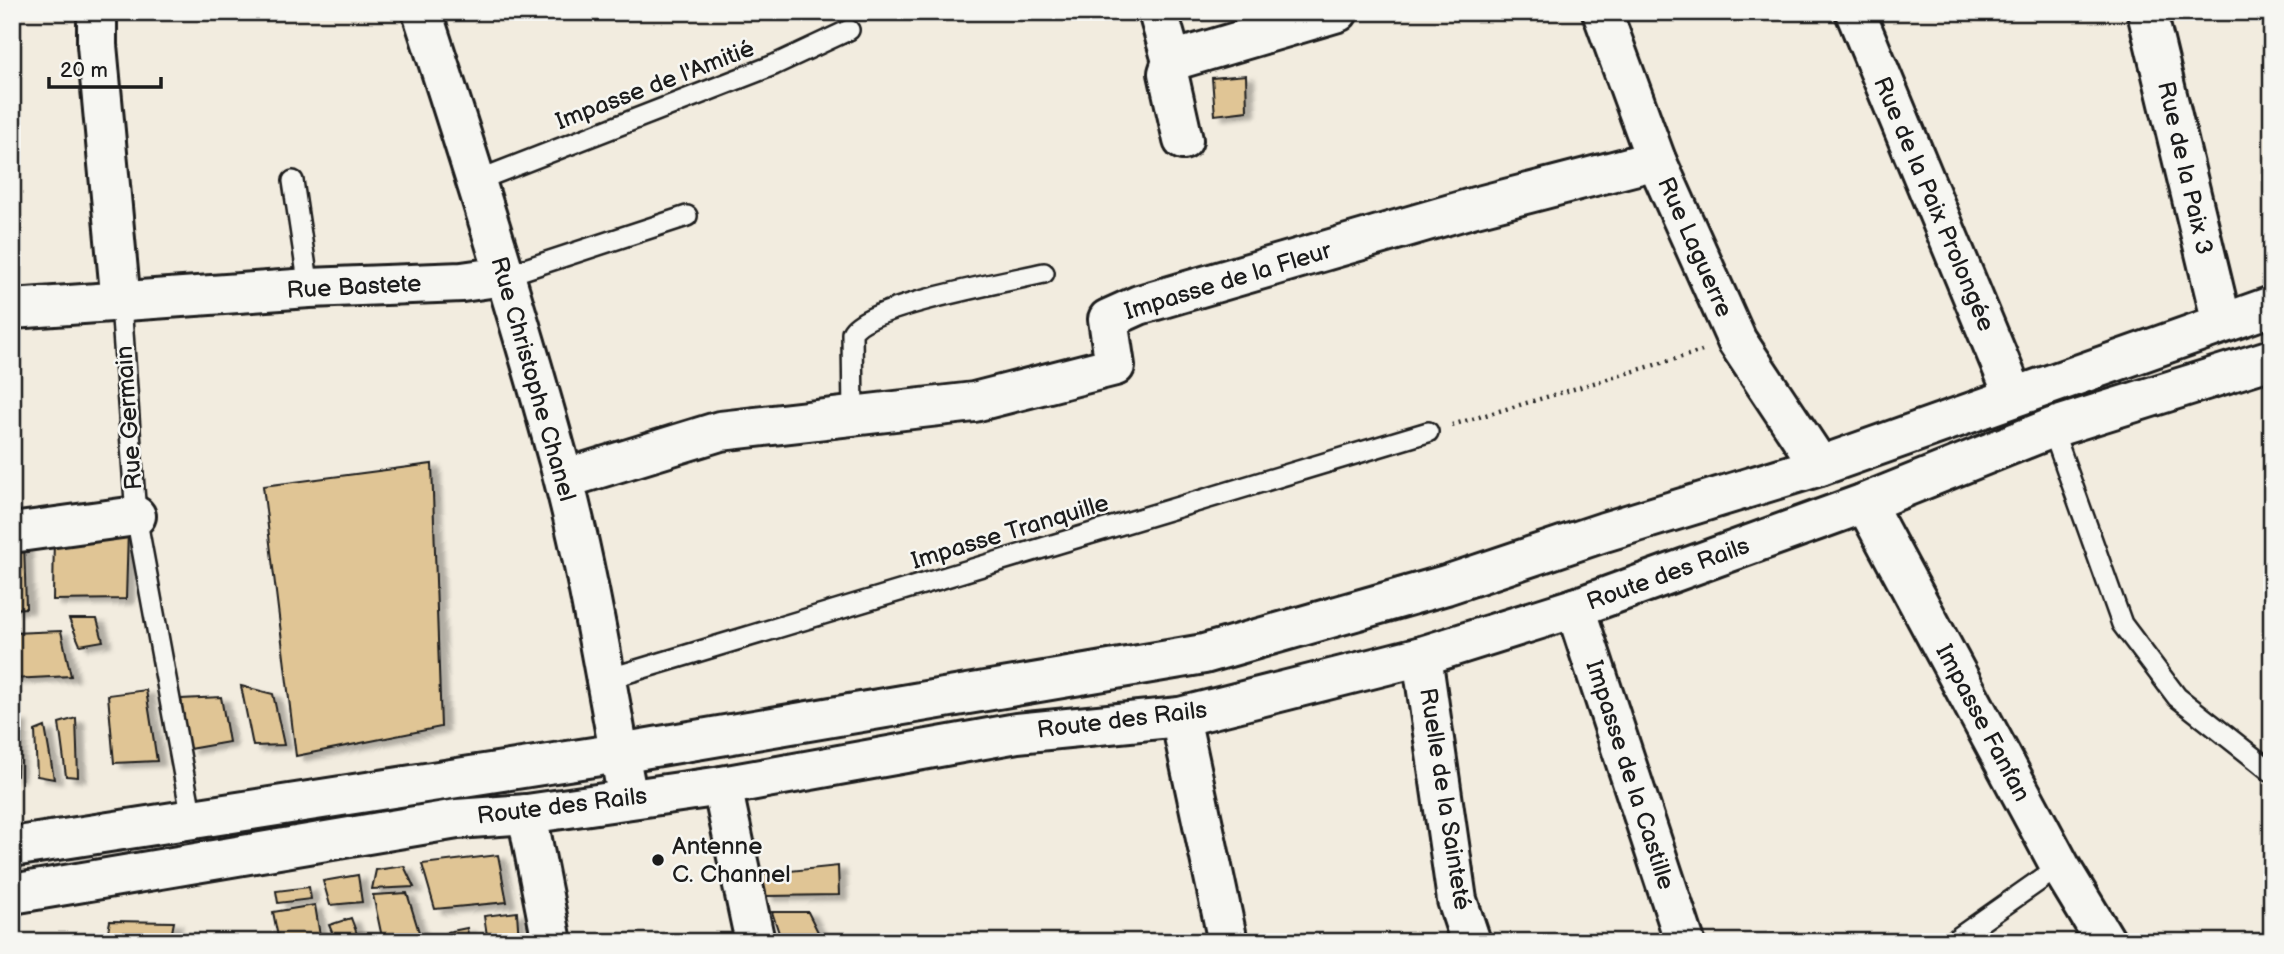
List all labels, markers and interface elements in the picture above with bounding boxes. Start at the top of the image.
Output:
street label: Impasse de l'Amitié [552,34,758,136]
scale bar [49,46,161,90]
text: 20 m [60,58,108,83]
street label: Rue de la Paix Prolongée [1867,72,2001,336]
street label: Rue de la Paix 3 [2151,79,2219,257]
street label: Rue Laguerre [1651,172,1739,322]
street label: Impasse de la Fleur [1121,236,1335,326]
street label: Rue Christophe Chanel [484,253,582,505]
street label: Rue Bastete [286,269,422,305]
street label: Rue Germain [109,345,149,491]
street label: Impasse Tranquille [908,488,1112,576]
street label: Route des Rails [1583,531,1753,617]
street label: Impasse Fanfan [1929,639,2037,807]
street label: Impasse de la Castille [1579,657,1681,893]
street label: Ruelle de la Sainteté [1413,686,1477,912]
street label: Route des Rails [1035,695,1209,745]
street label: Route des Rails [475,781,649,831]
place label: Antenne C. Channel [672,832,791,889]
marker: Antenne C. Channel [650,852,666,868]

